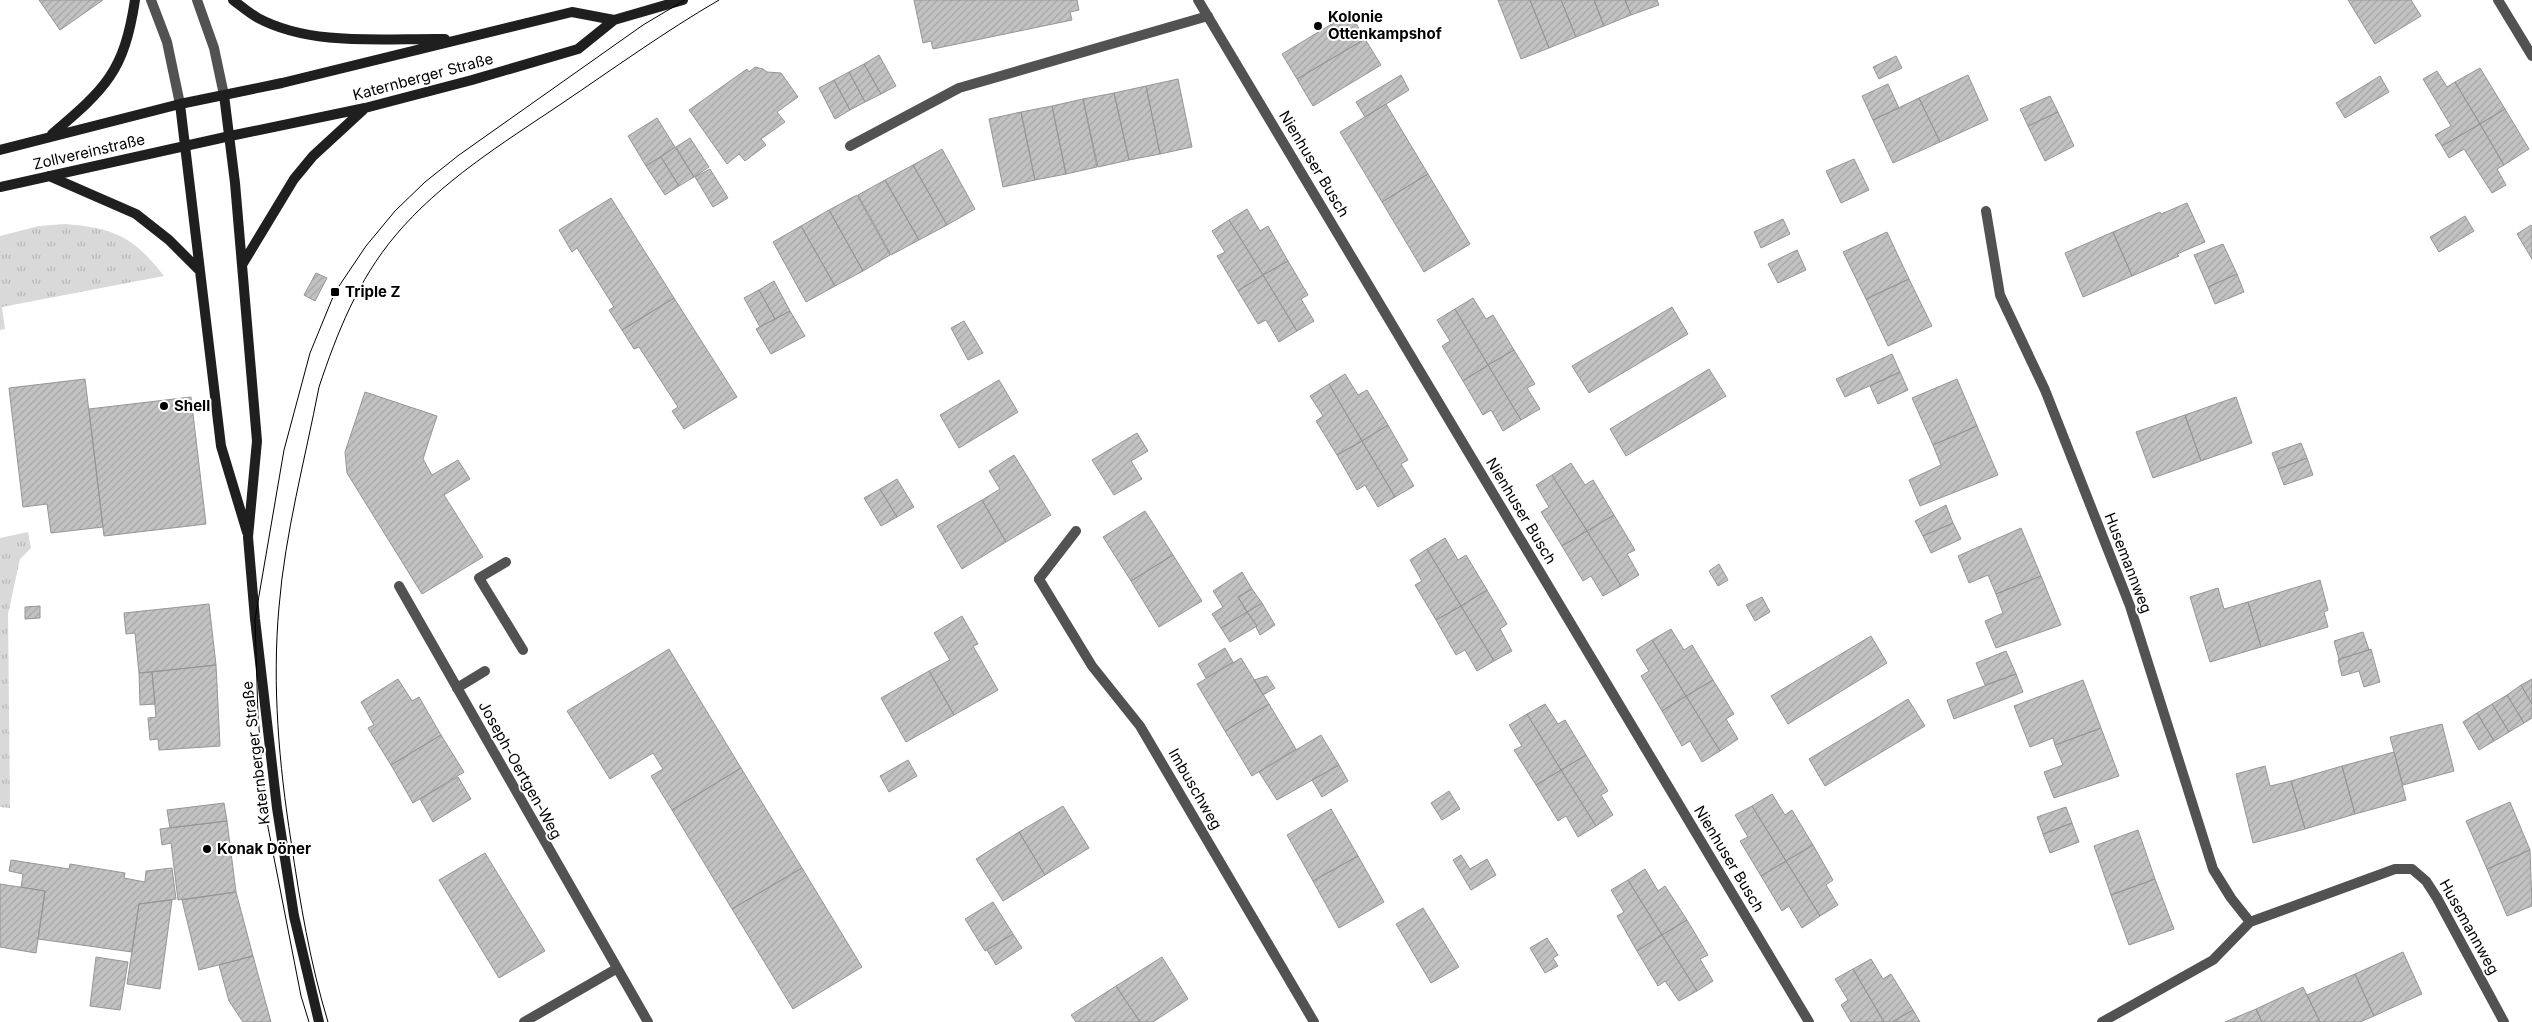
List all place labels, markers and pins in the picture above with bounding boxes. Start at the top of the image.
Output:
place label: Kolonie Ottenkampshof [1328,7,1442,43]
marker: Kolonie Ottenkampshof [1312,20,1324,32]
place label: Triple Z [345,282,400,301]
marker: Triple Z [329,286,341,298]
place label: Shell [174,396,210,415]
marker: Shell [158,400,170,412]
place label: Konak Döner [217,839,311,858]
marker: Konak Döner [201,843,213,855]

